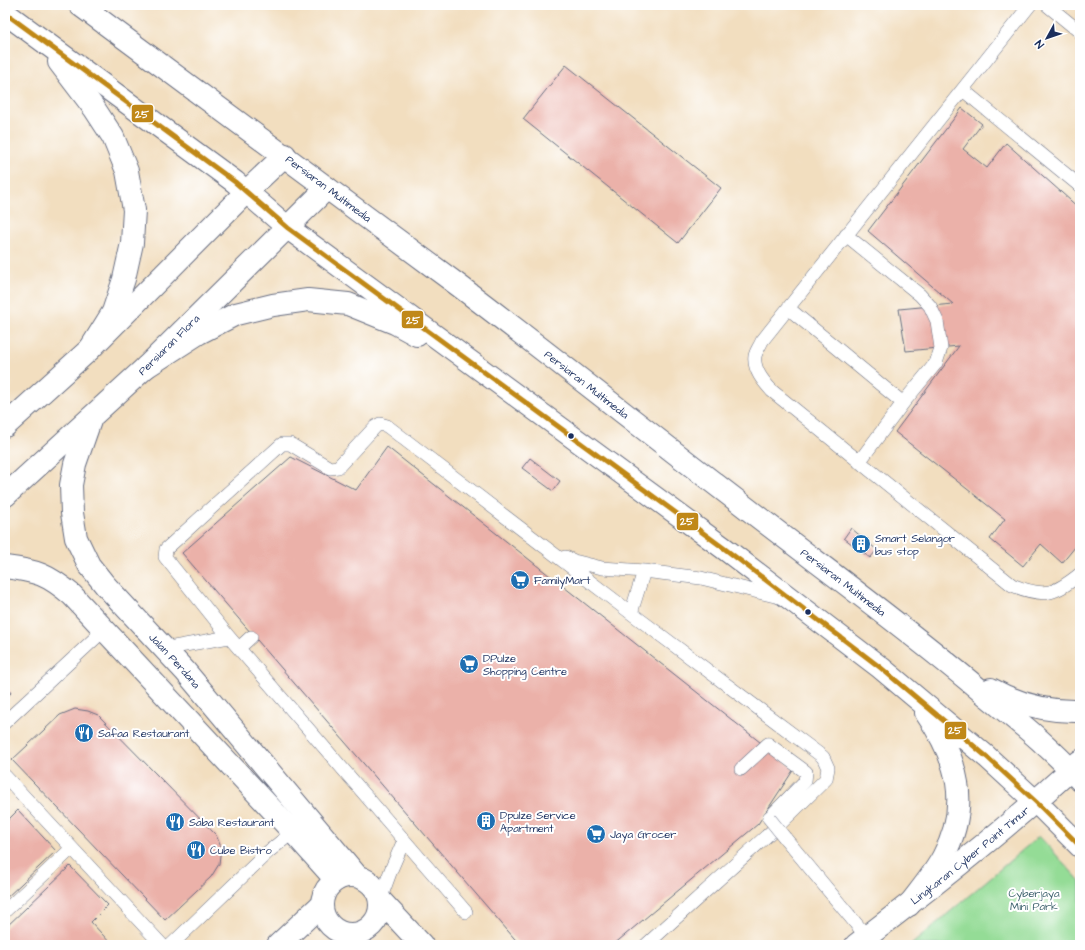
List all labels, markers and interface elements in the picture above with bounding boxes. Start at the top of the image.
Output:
north arrow [1027,18,1067,58]
text: N [1032,37,1048,52]
line badge: 25 [131,104,154,123]
text: 25 [134,107,149,122]
street label: Persiaran Multimedia [282,152,375,226]
line badge: 25 [401,310,424,329]
street label: Persiaran Flora [135,311,203,379]
text: 25 [405,313,420,328]
street label: Persiaran Multimedia [541,347,632,423]
unlabelled marker [566,431,576,441]
line badge: 25 [676,512,699,531]
text: 25 [679,514,694,529]
place label: Smart Selangor bus stop [875,531,955,559]
building icon: Smart Selangor bus stop [850,533,872,555]
street label: Persiaran Multimedia [797,545,889,620]
supermarket icon: FamilyMart [509,569,531,591]
place label: FamilyMart [534,573,591,589]
unlabelled marker [803,607,813,617]
street label: Jalan Perdana [145,630,204,692]
place label: DPulze Shopping Centre [483,651,567,680]
supermarket icon: DPulze Shopping Centre [458,653,480,675]
line badge: 25 [944,721,967,740]
restaurant icon: Safaa Restaurant [73,722,95,744]
text: 25 [947,723,962,738]
place label: Safaa Restaurant [98,726,190,741]
street label: Lingkaran Cyber Point Timur [908,803,1033,908]
place label: Dpulze Service Apartment [500,808,576,836]
building icon: Dpulze Service Apartment [475,810,497,832]
restaurant icon: Saba Restaurant [164,811,186,833]
place label: Saba Restaurant [189,815,275,830]
supermarket icon: Jaya Grocer [585,823,607,845]
place label: Jaya Grocer [610,827,676,843]
restaurant icon: Cube Bistro [185,839,207,861]
place label: Cube Bistro [210,843,272,858]
park label: Cyberjaya Mini Park [1008,886,1060,914]

